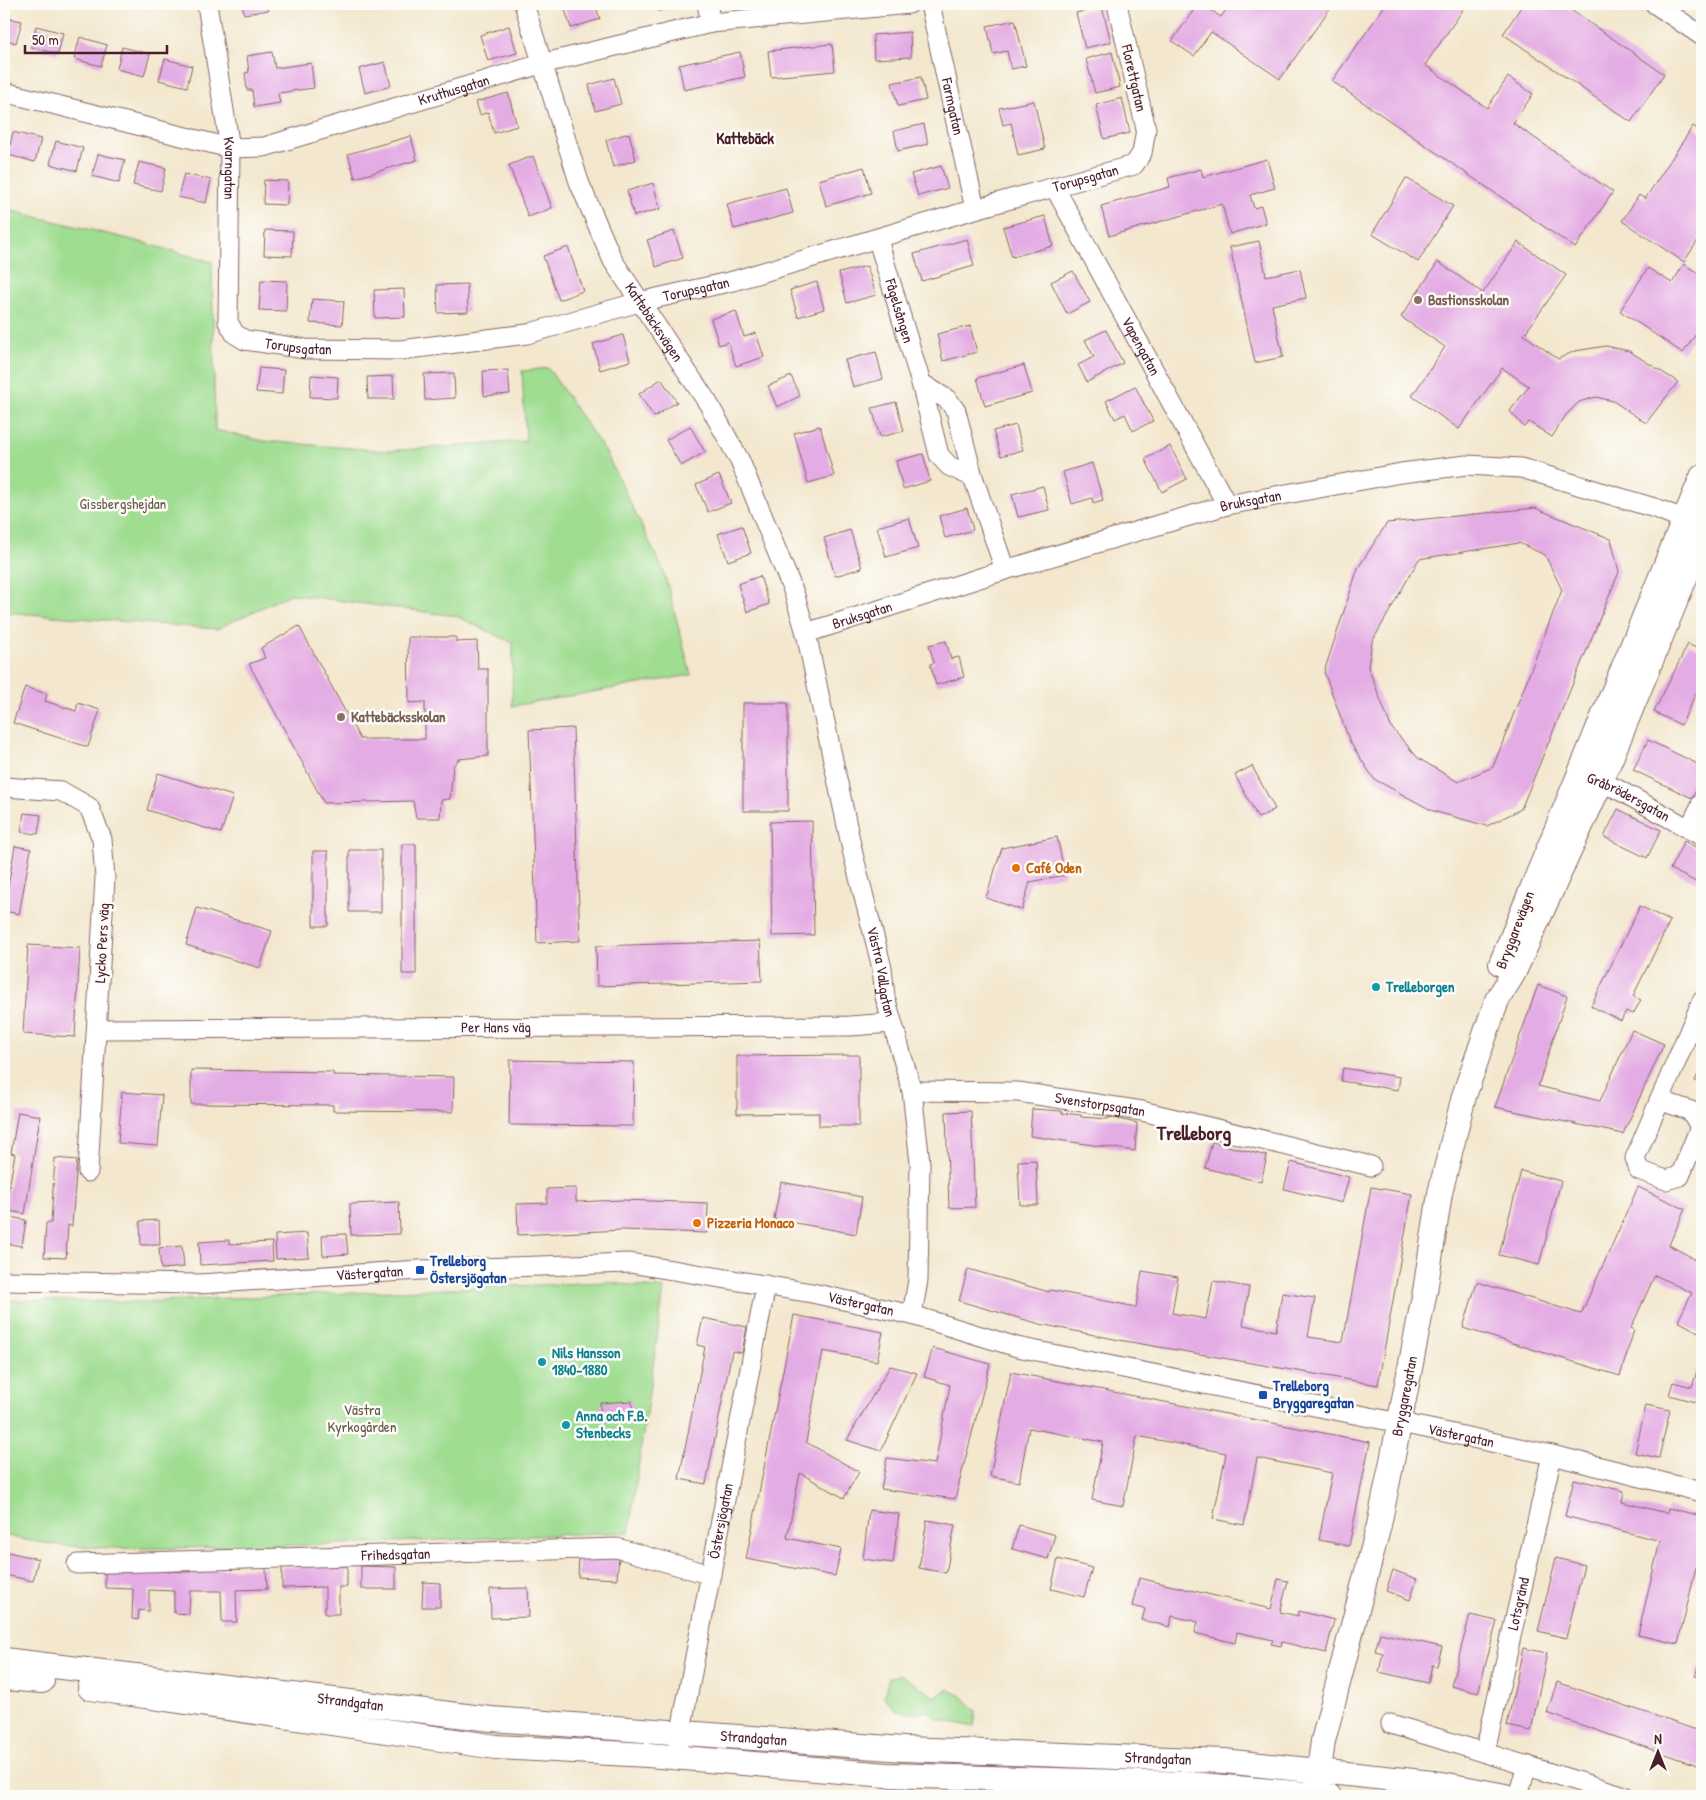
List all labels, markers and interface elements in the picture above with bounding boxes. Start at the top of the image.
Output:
scale bar [25,22,168,54]
text: 50 m [32,29,59,50]
street label: Florettgatan [1116,41,1152,114]
street label: Kruthusgatan [416,69,492,110]
street label: Farmgatan [936,75,970,137]
district label: Kattebäck [716,127,774,149]
street label: Kvarngatan [218,135,241,200]
street label: Torupsgatan [1050,159,1121,197]
street label: Torupsgatan [661,271,731,306]
street label: Fågelsången [880,275,919,346]
street label: Kattebäcksvägen [620,278,689,366]
place label: Bastionsskolan [1428,289,1509,310]
marker: Bastionsskolan [1412,294,1424,306]
street label: Vapengatan [1117,313,1166,379]
street label: Torupsgatan [263,332,332,359]
street label: Bruksgatan [1217,484,1283,517]
park label: Gissbergshejdan [80,493,167,514]
street label: Bruksgatan [829,595,895,634]
place label: Kattebäcksskolan [351,706,446,727]
marker: Kattebäcksskolan [335,711,347,723]
street label: Gråbrödersgatan [1584,767,1674,826]
place label: Café Oden [1026,857,1082,878]
marker: Café Oden [1010,862,1022,874]
street label: Bryggarevägen [1490,888,1539,972]
street label: Lycko Pers väg [89,902,114,984]
street label: Västra Vallgatan [862,924,901,1019]
place label: Trelleborgen [1385,976,1455,998]
marker: Trelleborgen [1370,981,1382,993]
street label: Per Hans väg [461,1016,531,1038]
street label: Svenstorpsgatan [1054,1087,1147,1121]
district label: Trelleborg [1156,1119,1231,1147]
place label: Pizzeria Monaco [707,1212,794,1233]
marker: Pizzeria Monaco [691,1217,703,1229]
place label: Trelleborg Östersjögatan [429,1250,507,1289]
street label: Västergatan [335,1260,404,1285]
marker: Trelleborg Östersjögatan [414,1264,426,1276]
street label: Västergatan [826,1286,896,1321]
place label: Nils Hansson 1840-1880 [552,1342,621,1380]
street label: Bryggaregatan [1386,1354,1422,1438]
marker: Nils Hansson 1840-1880 [536,1356,548,1368]
place label: Trelleborg Bryggaregatan [1272,1375,1354,1414]
marker: Trelleborg Bryggaregatan [1257,1389,1269,1401]
park label: Västra Kyrkogården [327,1399,397,1437]
place label: Anna och F.B. Stenbecks [576,1405,647,1443]
street label: Västergatan [1426,1418,1497,1452]
marker: Anna och F.B. Stenbecks [560,1419,572,1431]
street label: Östersjögatan [703,1481,738,1561]
street label: Frihedsgatan [360,1543,431,1566]
street label: Lotsgränd [1502,1575,1534,1632]
street label: Strandgatan [316,1687,385,1716]
street label: Strandgatan [720,1725,788,1750]
north arrow [1634,1728,1684,1778]
text: N [1654,1729,1662,1748]
street label: Strandgatan [1124,1746,1192,1770]

